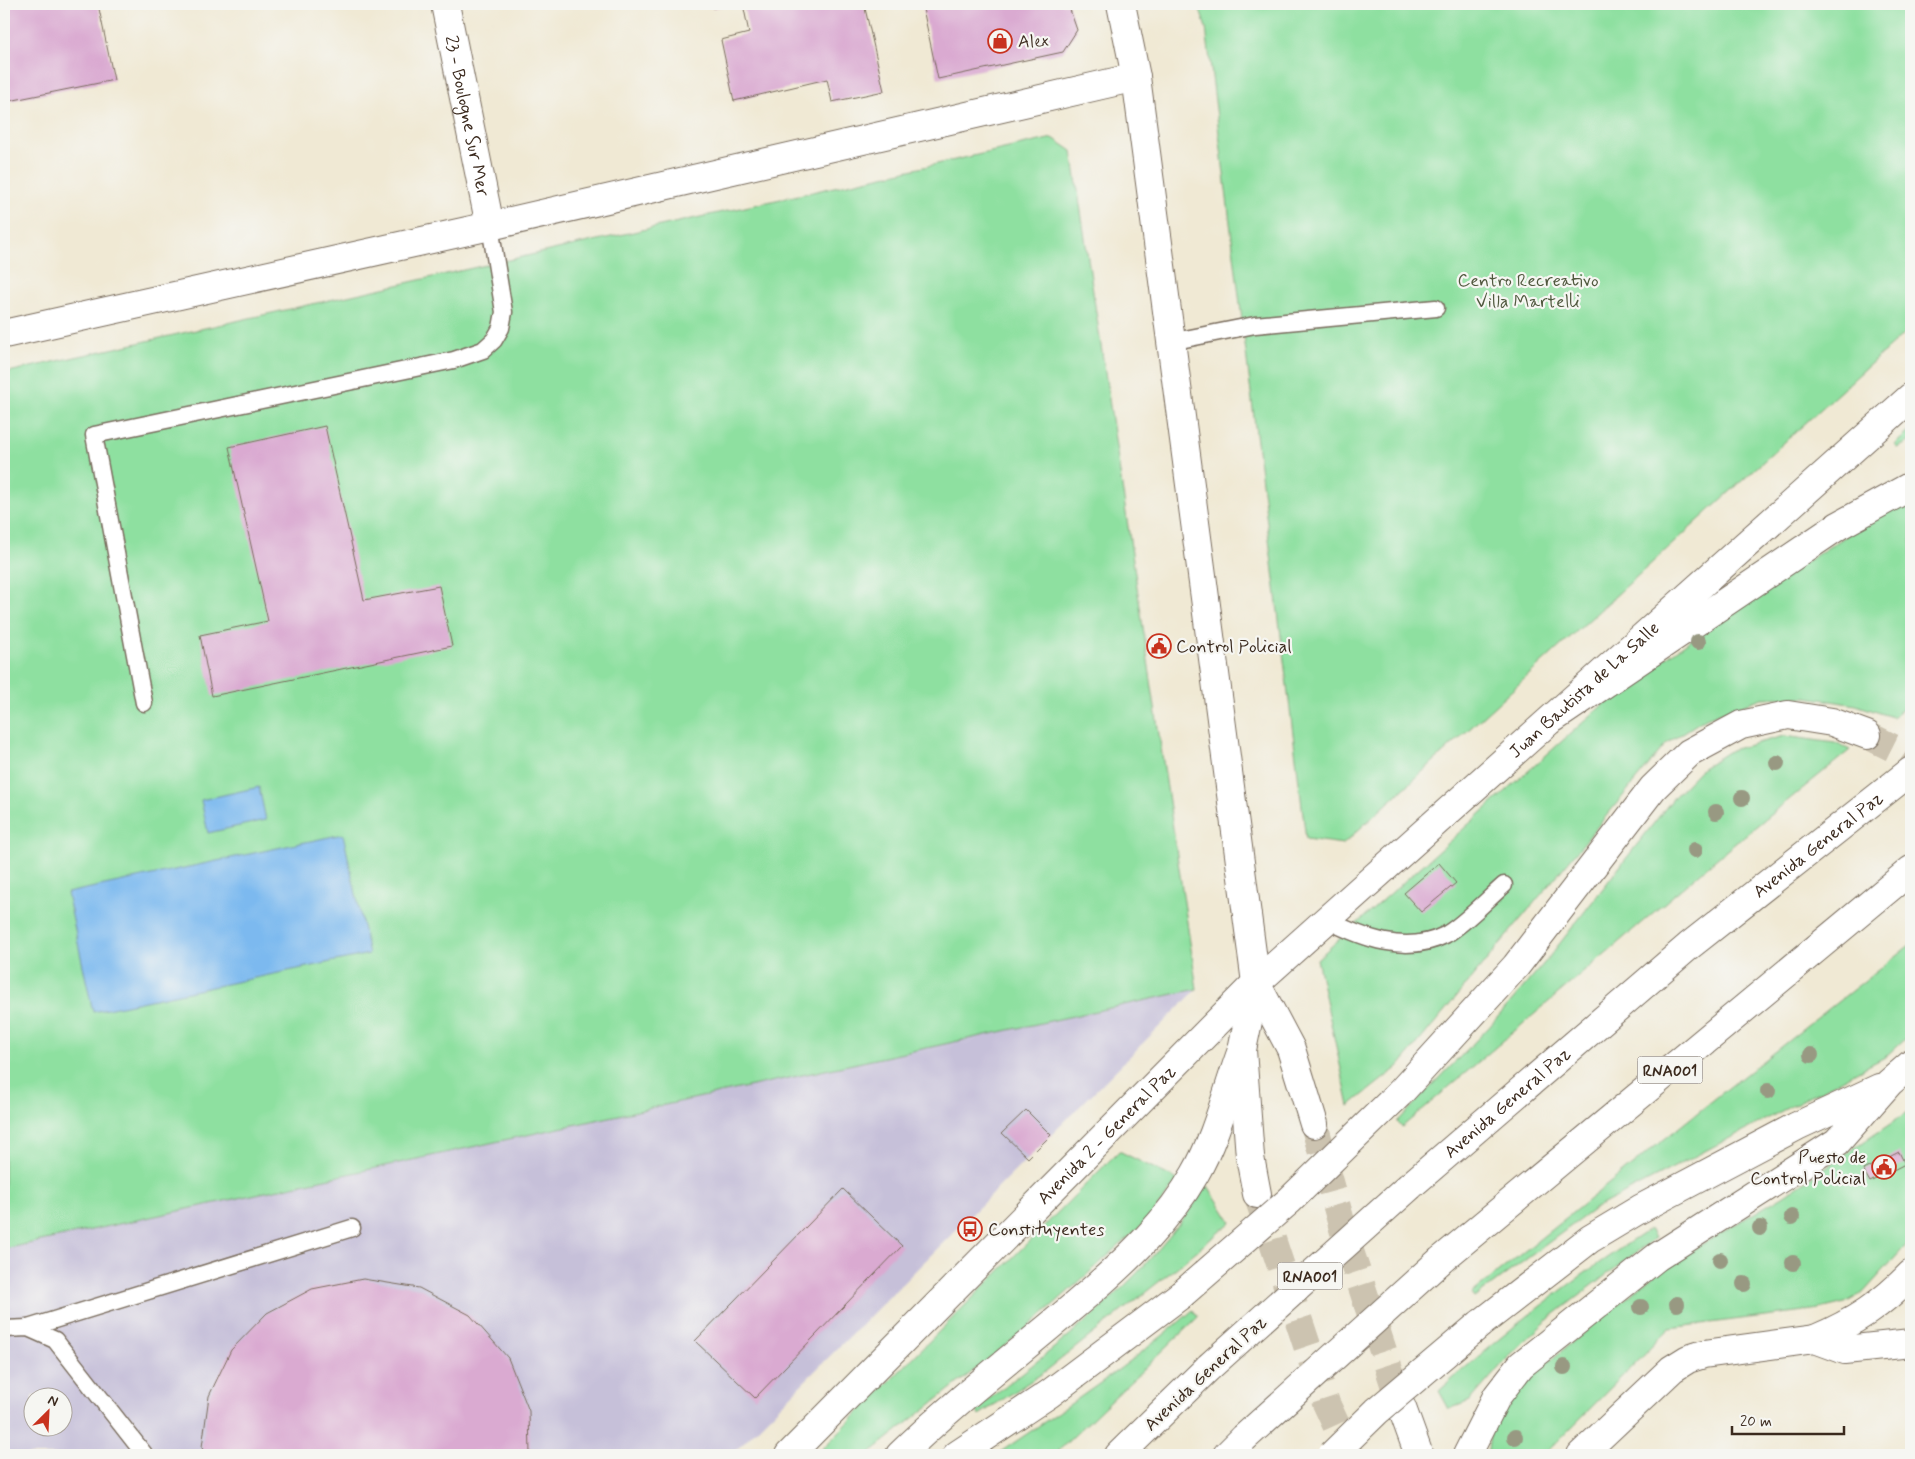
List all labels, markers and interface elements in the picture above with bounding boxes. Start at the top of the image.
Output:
shop icon: Alex [987,28,1013,54]
place label: Alex [1018,30,1049,54]
street label: 23 - Boulogne Sur Mer [439,33,495,199]
park label: Centro Recreativo Villa Martelli [1457,269,1599,314]
street label: Juan Bautista de La Salle [1504,617,1665,764]
public building icon: Control Policial [1146,633,1172,659]
place label: Control Policial [1176,635,1292,659]
street label: Avenida General Paz [1748,787,1888,904]
street label: Avenida General Paz [1439,1042,1576,1164]
road number: RNA001 [1638,1056,1702,1084]
street label: Avenida 2 - General Paz [1032,1060,1181,1210]
place label: Puesto de Control Policial [1750,1146,1866,1191]
public building icon: Puesto de Control Policial [1871,1154,1897,1180]
bus stop icon: Constituyentes [957,1216,983,1242]
place label: Constituyentes [988,1218,1104,1242]
road number: RNA001 [1278,1262,1342,1290]
street label: Avenida General Paz [1139,1311,1272,1437]
north arrow [22,1386,72,1436]
text: N [45,1391,61,1411]
scale bar [1732,1404,1845,1436]
text: 20 m [1740,1412,1772,1432]

